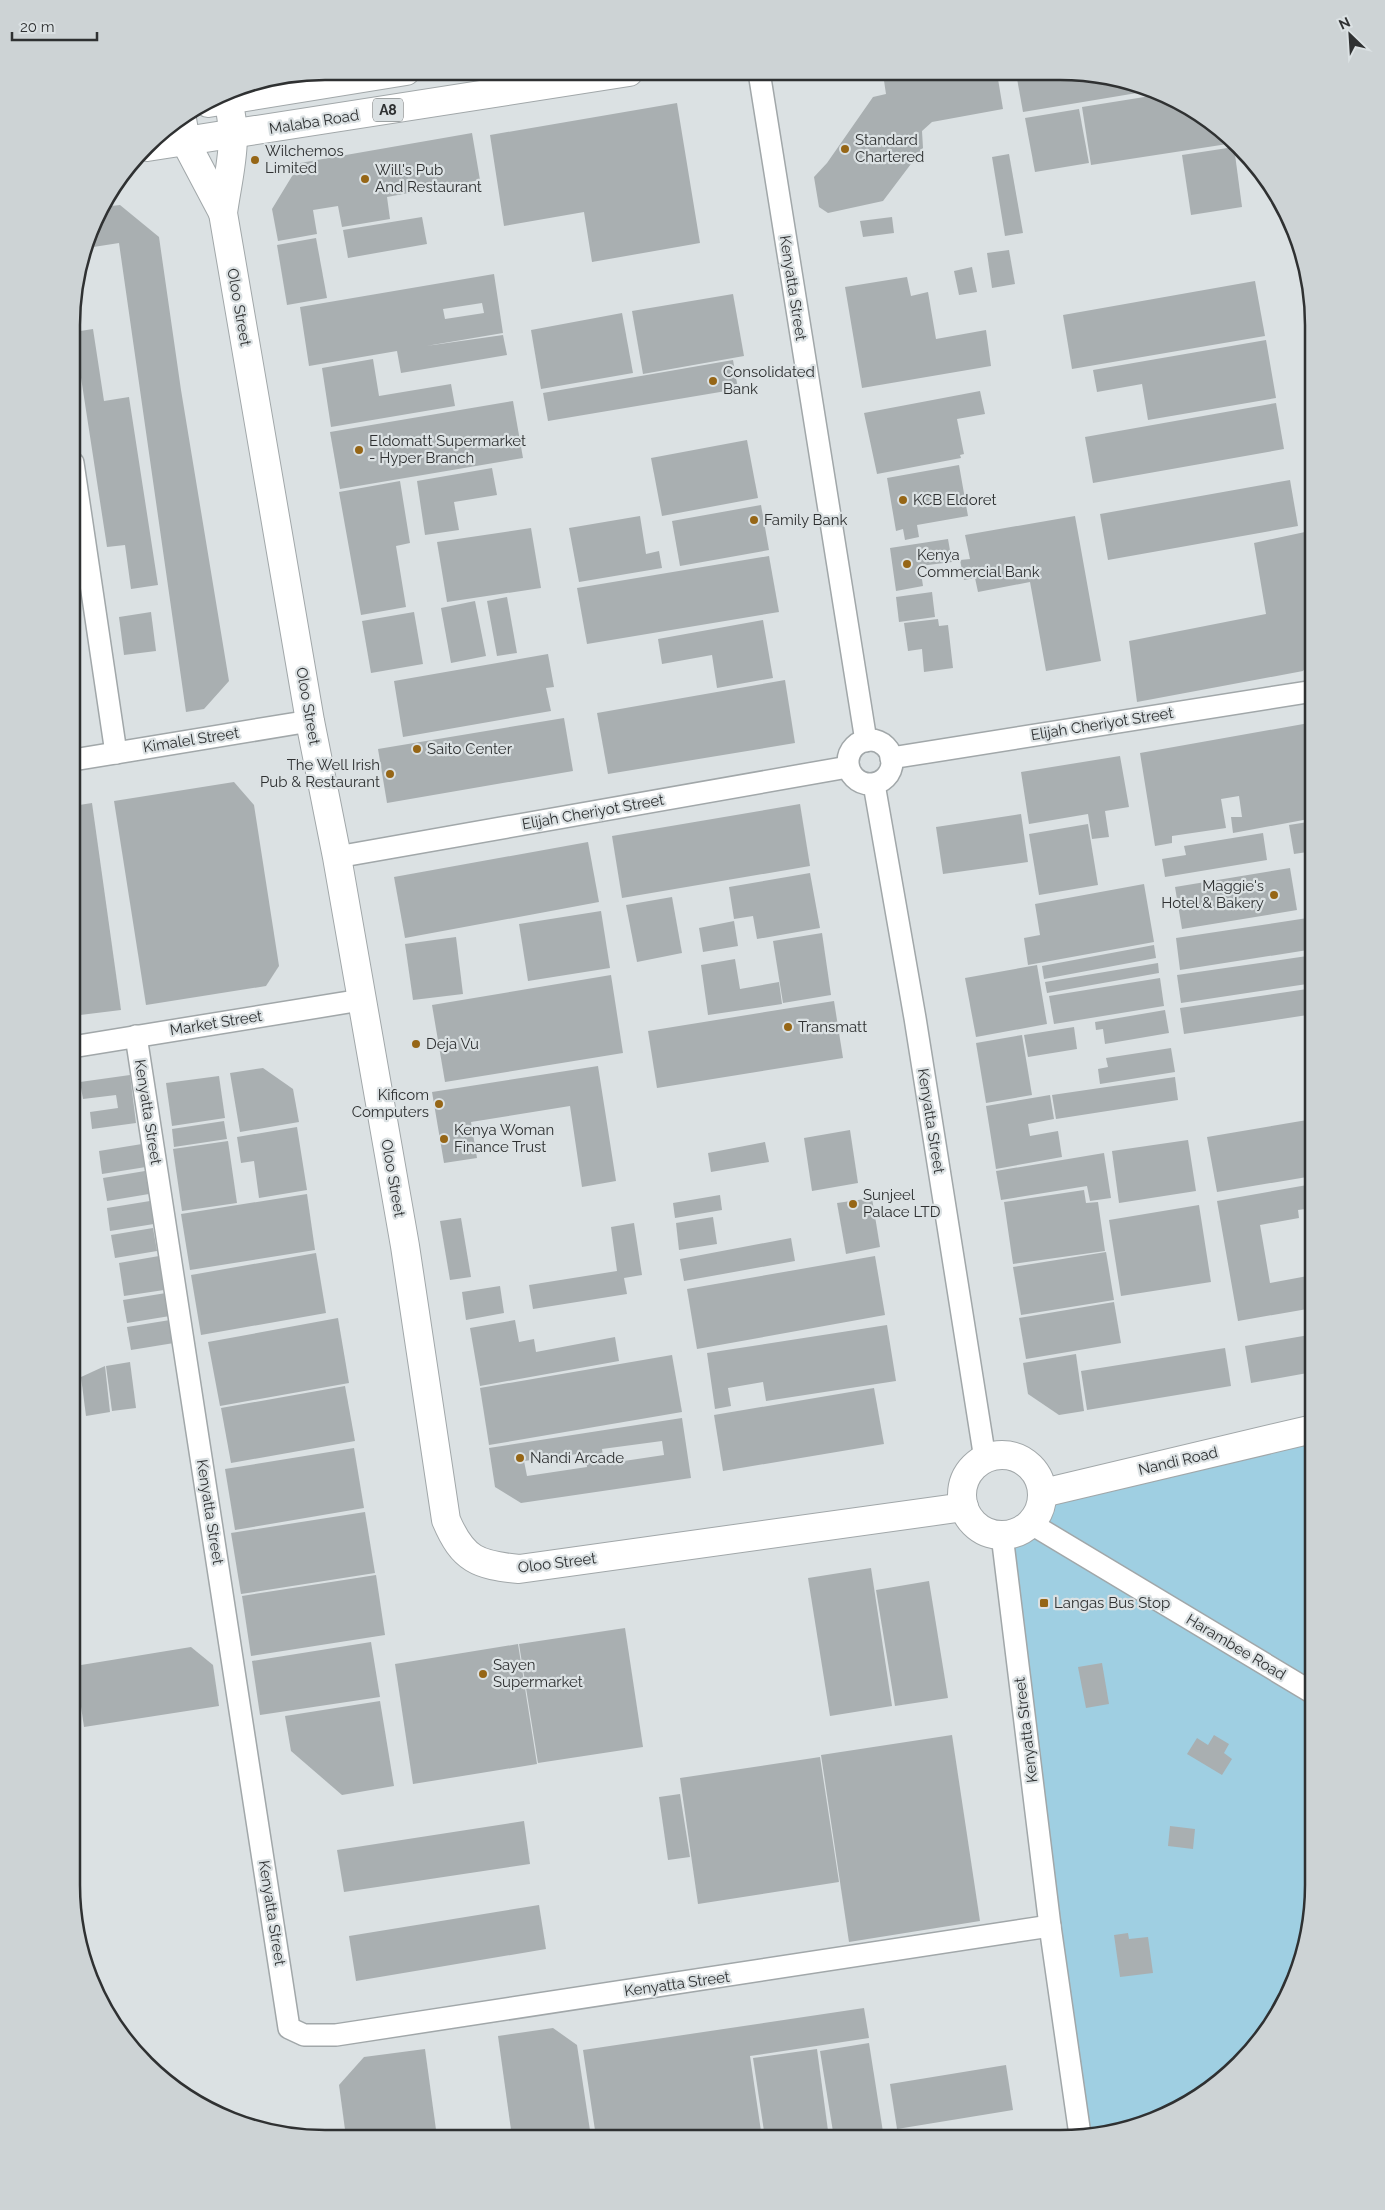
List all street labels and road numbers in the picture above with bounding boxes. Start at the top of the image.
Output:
road number: A8 [373,98,403,122]
street label: Malaba Road [268,106,360,138]
street label: Kenyatta Street [776,234,810,342]
street label: Oloo Street [223,267,255,347]
street label: Oloo Street [292,666,324,746]
street label: Elijah Cheriyot Street [1029,704,1175,744]
street label: Kimalel Street [142,724,240,756]
street label: Elijah Cheriyot Street [520,791,666,833]
street label: Market Street [169,1007,263,1039]
street label: Kenyatta Street [131,1058,165,1166]
street label: Kenyatta Street [914,1067,948,1175]
street label: Oloo Street [377,1138,409,1218]
street label: Nandi Road [1137,1443,1219,1479]
street label: Kenyatta Street [193,1458,227,1566]
street label: Oloo Street [517,1549,597,1577]
street label: Harambee Road [1183,1610,1289,1684]
street label: Kenyatta Street [1011,1676,1041,1784]
street label: Kenyatta Street [255,1859,289,1967]
street label: Kenyatta Street [623,1968,731,2000]

